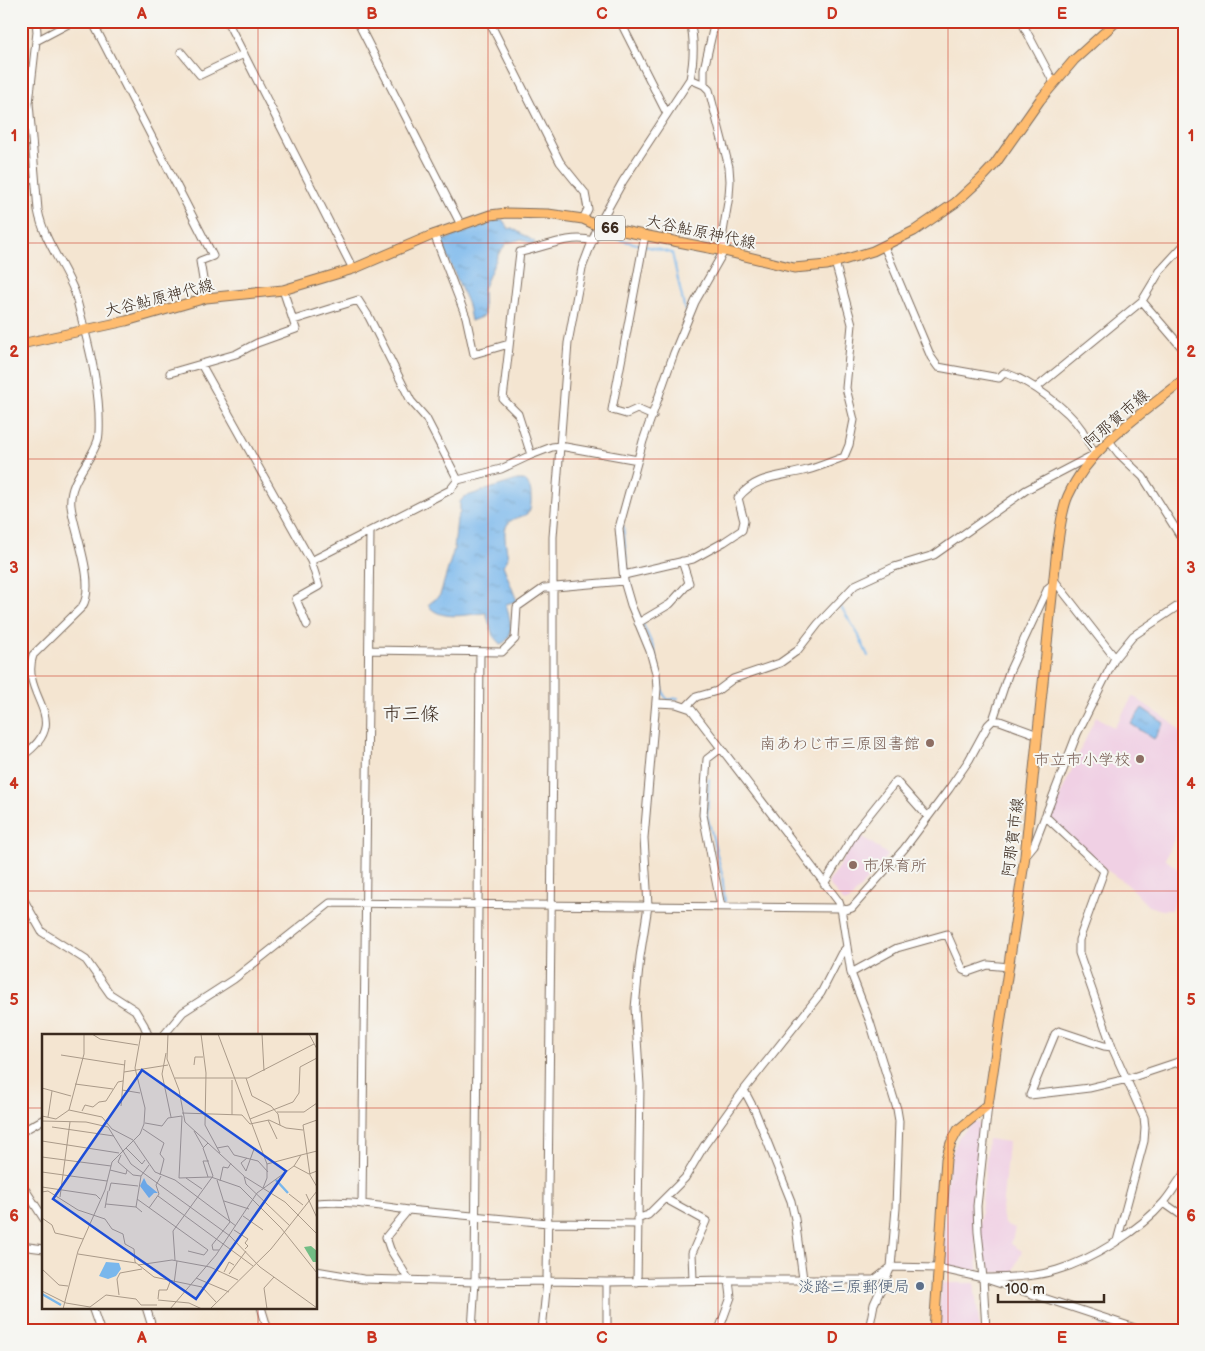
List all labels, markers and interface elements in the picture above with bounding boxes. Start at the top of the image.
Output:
text: A [136,5,147,24]
text: B [366,5,378,24]
text: C [596,5,608,24]
text: D [826,5,838,24]
text: E [1057,5,1067,24]
text: 1 [11,127,17,146]
text: 1 [1188,127,1194,146]
street label: 大谷鮎原神代線 [644,212,757,253]
road number: 66 [595,216,625,240]
street label: 大谷鮎原神代線 [103,276,216,321]
text: 2 [9,343,19,362]
text: 2 [1186,343,1196,362]
street label: 阿那賀市線 [1081,386,1153,453]
text: 3 [9,559,19,578]
text: 3 [1186,559,1196,578]
district label: 市三條 [382,703,440,726]
place label: 南あわじ市三原図書館 [760,735,920,754]
marker: 南あわじ市三原図書館 [924,737,936,749]
place label: 市立市小学校 [1034,751,1130,770]
marker: 市立市小学校 [1134,753,1146,765]
text: 4 [9,775,19,794]
text: 4 [1186,775,1196,794]
street label: 阿那賀市線 [999,796,1028,878]
place label: 市保育所 [863,857,927,876]
marker: 市保育所 [847,859,859,871]
text: 5 [9,991,19,1010]
text: 5 [1186,991,1196,1010]
inset map [42,1034,318,1308]
text: 6 [9,1207,19,1226]
text: 6 [1186,1207,1196,1226]
scale bar [998,1271,1104,1303]
place label: 淡路三原郵便局 [798,1278,910,1297]
marker: 淡路三原郵便局 [914,1280,926,1292]
text: 100 m [1005,1280,1045,1299]
text: A [136,1329,147,1348]
text: B [366,1329,378,1348]
text: C [596,1329,608,1348]
text: D [826,1329,838,1348]
text: E [1057,1329,1067,1348]

